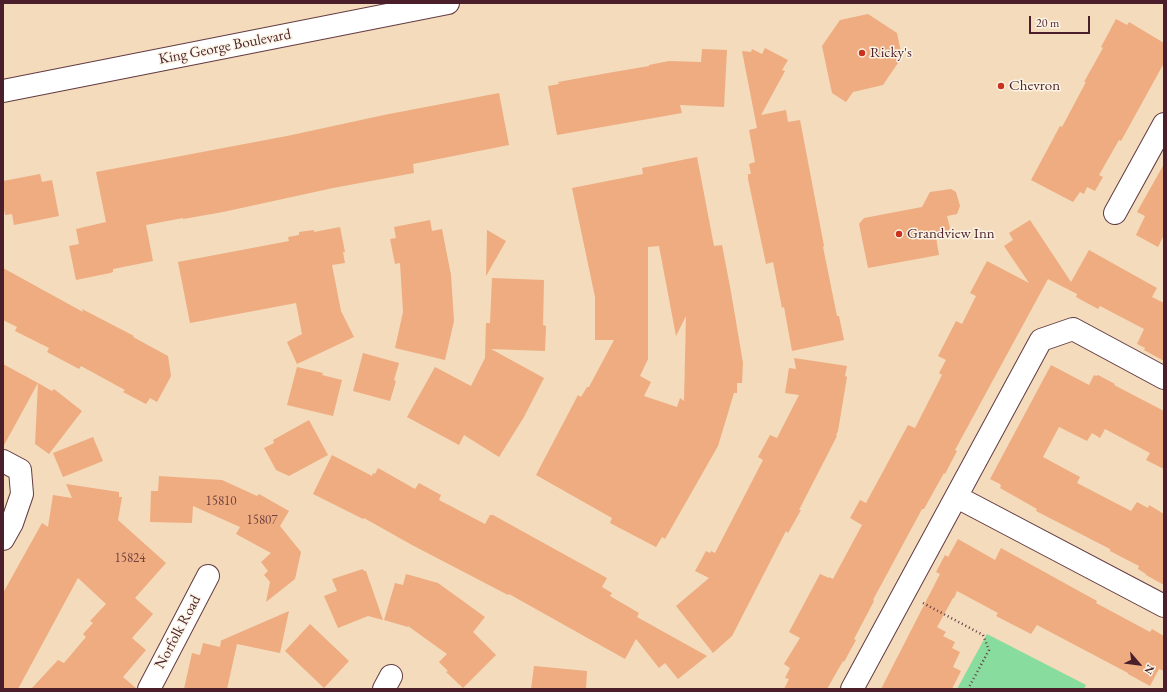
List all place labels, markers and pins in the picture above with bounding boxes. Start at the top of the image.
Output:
place label: Ricky's [870,44,912,62]
marker: Ricky's [857,48,867,58]
place label: Chevron [1009,77,1060,95]
marker: Chevron [996,81,1006,91]
place label: Grandview Inn [907,225,995,243]
marker: Grandview Inn [894,229,904,239]

